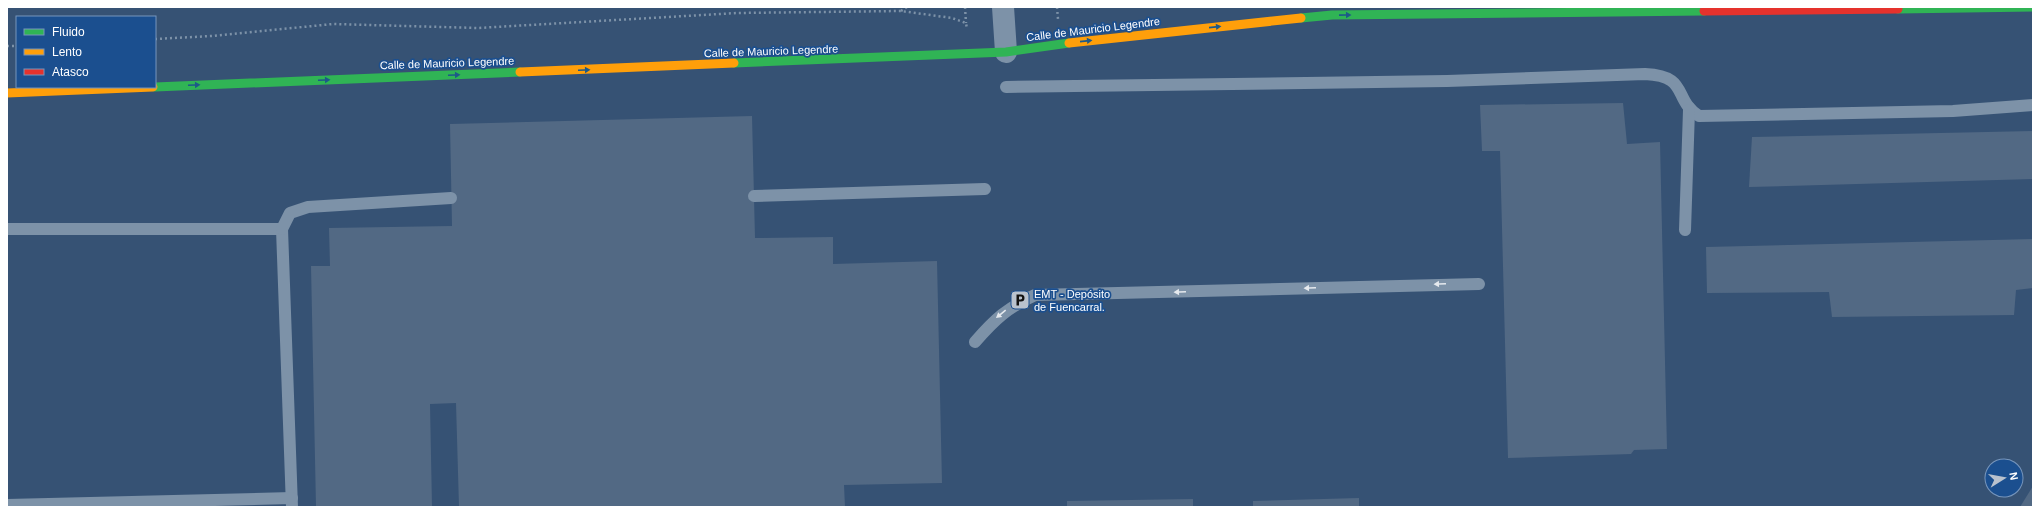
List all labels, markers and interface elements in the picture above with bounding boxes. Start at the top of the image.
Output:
one-way arrow [1339,11,1351,18]
street label: Calle de Mauricio Legendre [1026,15,1160,43]
legend [16,16,156,88]
one-way arrow [1209,24,1221,31]
text: Fluido [52,25,85,39]
one-way arrow [1080,38,1092,44]
street label: Calle de Mauricio Legendre [704,43,838,59]
text: Lento [52,45,82,59]
street label: Calle de Mauricio Legendre [380,55,514,71]
text: Atasco [52,65,89,79]
one-way arrow [578,67,591,73]
one-way arrow [448,72,461,78]
one-way arrow [318,77,330,84]
one-way arrow [188,82,200,89]
one-way arrow [1434,281,1446,288]
one-way arrow [1303,285,1316,291]
place label: EMT - Depósito de Fuencarral. [1034,288,1110,313]
one-way arrow [1174,288,1186,295]
parking icon: EMT - Depósito de Fuencarral. [1009,289,1031,311]
one-way arrow [996,310,1007,319]
north arrow [1984,458,2024,498]
text: N [2007,471,2020,481]

